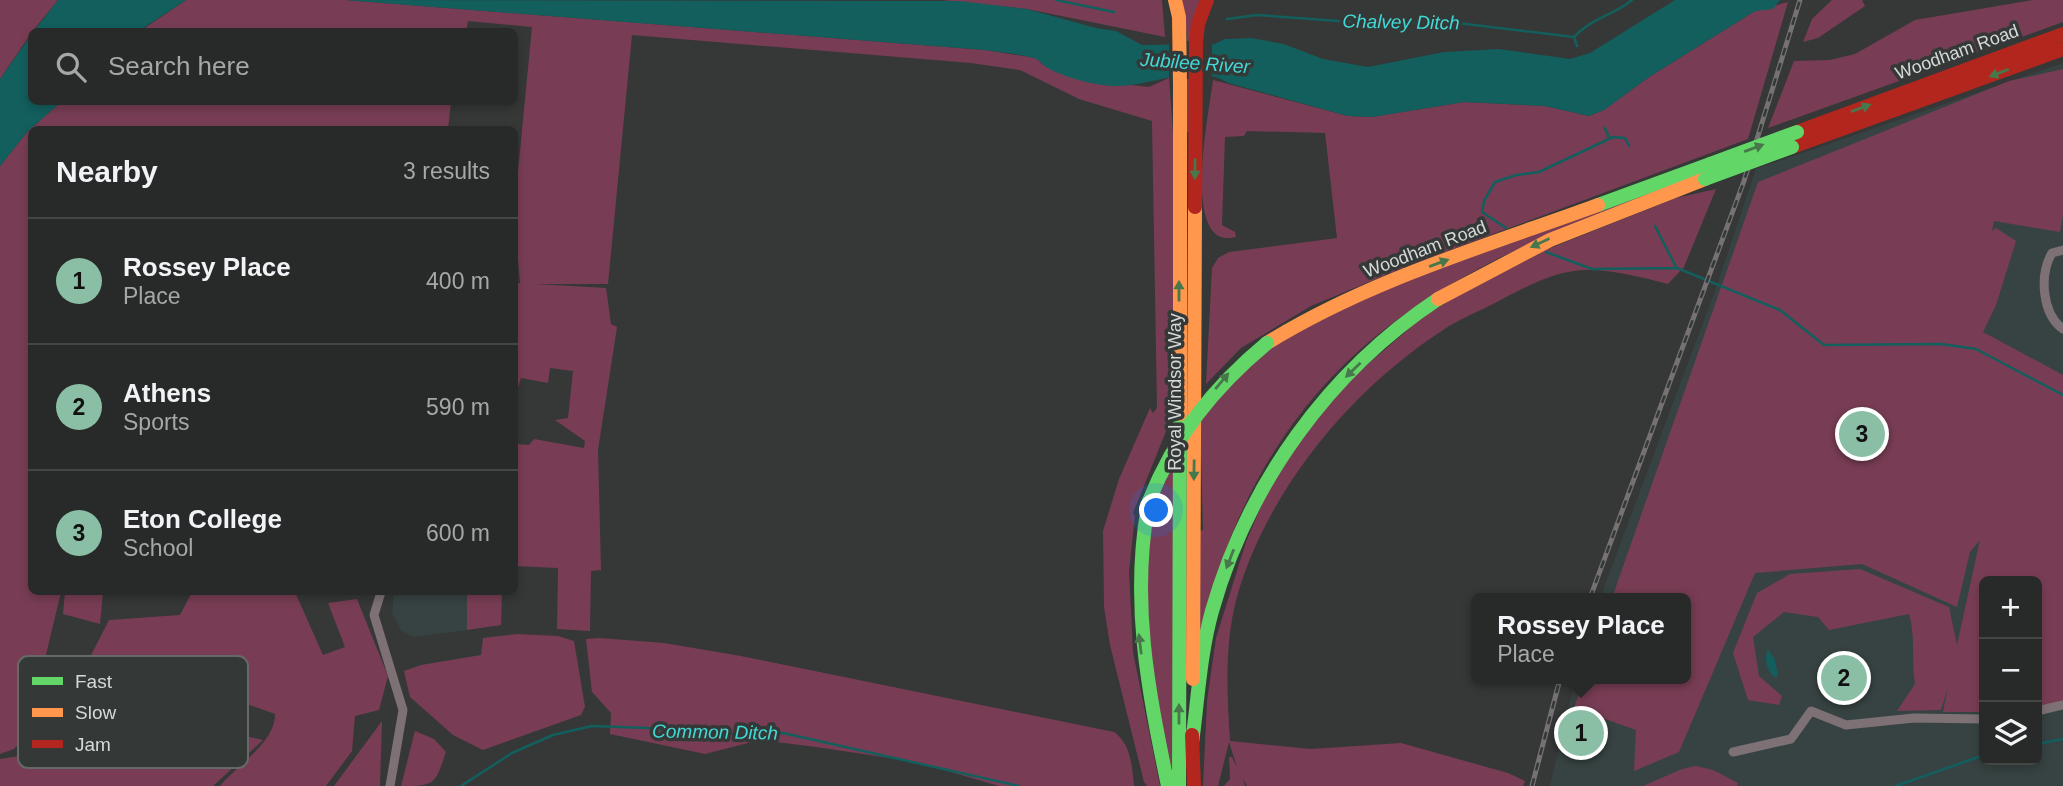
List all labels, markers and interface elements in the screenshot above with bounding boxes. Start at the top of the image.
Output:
water label: Chalvey Ditch [1342,10,1460,34]
street label: Woodham Road [1893,20,2021,84]
search box [28,28,518,105]
icon: search [52,48,90,86]
water label: Jubilee River [1138,49,1251,77]
text: Search here [108,51,250,81]
one-way arrow [1989,68,2010,79]
one-way arrow [1851,102,1872,113]
one-way arrow [1743,142,1764,153]
text: Nearby [56,155,158,188]
text: 3 results [403,158,490,184]
one-way arrow [1189,158,1201,180]
street label: Woodham Road [1361,216,1489,282]
one-way arrow [1530,238,1550,249]
text: Rossey Place [123,252,291,282]
one-way arrow [1429,257,1450,268]
text: 1 [73,268,85,294]
text: 400 m [426,268,490,294]
one-way arrow [1173,279,1185,301]
text: Place [123,283,181,309]
street label: Royal Windsor Way [1165,313,1185,471]
one-way arrow [1345,361,1362,377]
one-way arrow [1214,373,1229,390]
text: Athens [123,378,211,408]
text: 2 [73,394,85,420]
text: 590 m [426,394,490,420]
pin: 3 [1839,408,1885,460]
text: Sports [123,409,189,435]
one-way arrow [1188,459,1200,481]
your location [1139,493,1173,527]
text: Eton College [123,504,282,534]
text: 3 [73,520,85,546]
text: 600 m [426,520,490,546]
text: School [123,535,193,561]
one-way arrow [1225,548,1236,569]
map controls [1979,576,2042,765]
button: + [1979,576,2042,639]
popup [1471,593,1691,684]
text: Rossey Place [1497,610,1665,640]
one-way arrow [1135,633,1146,655]
button: − [1979,639,2042,702]
text: Place [1497,641,1555,667]
pin: 2 [1821,652,1867,704]
legend [18,656,248,768]
text: Fast [75,671,113,692]
text: Slow [75,702,116,723]
button: layers [1979,702,2042,765]
one-way arrow [1173,703,1185,725]
pin: 1 [1558,707,1604,759]
water label: Common Ditch [652,720,778,744]
text: Jam [75,734,111,755]

